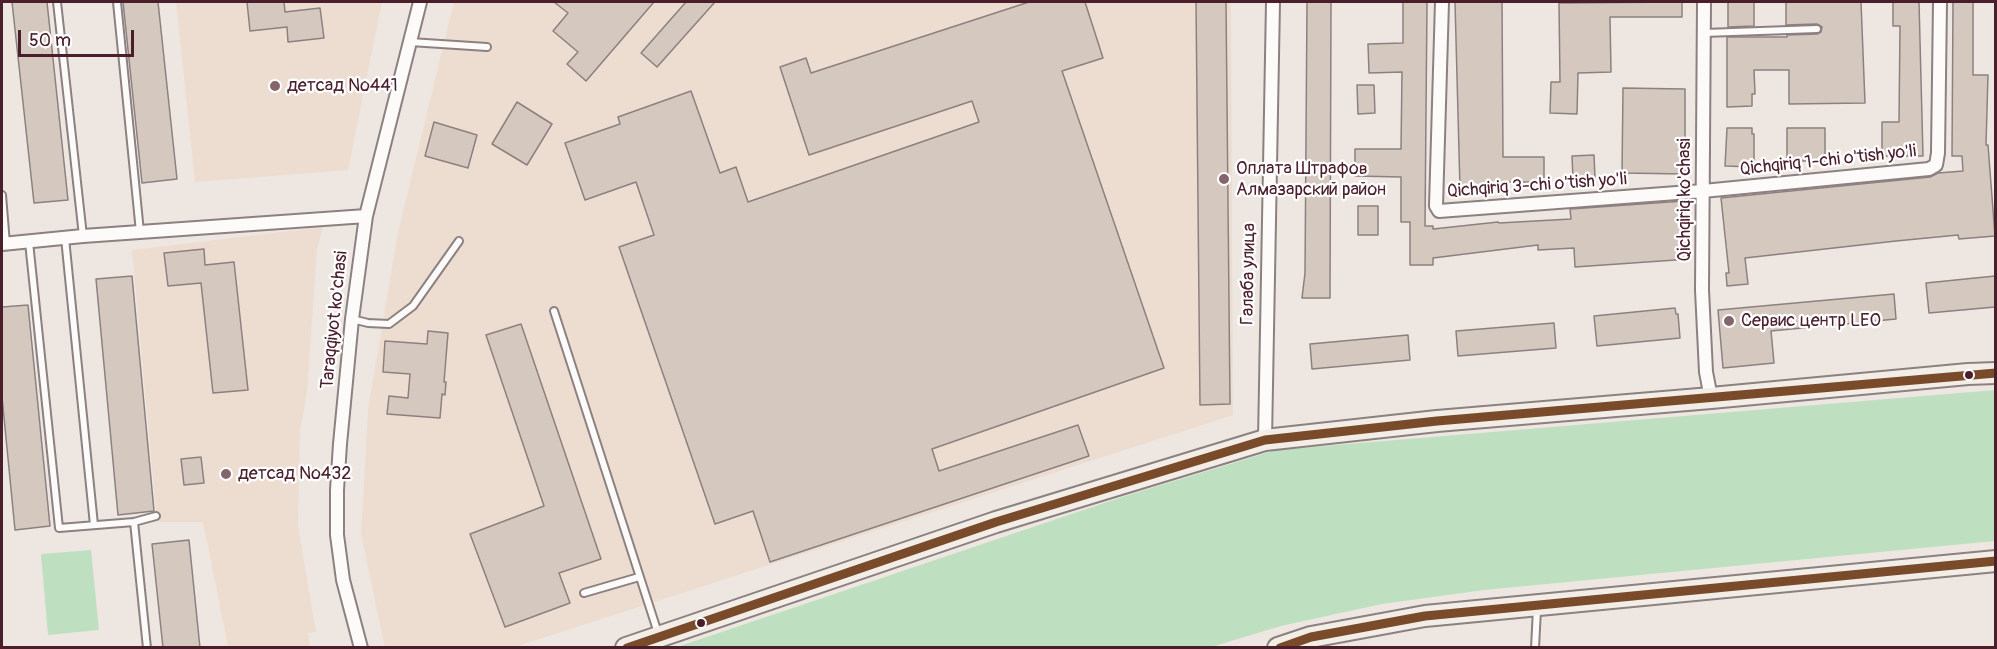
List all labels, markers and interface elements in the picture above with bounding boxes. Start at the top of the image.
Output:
scale bar [21,18,136,56]
text: 50 m [29,29,71,52]
place label: детсад №441 [287,75,398,97]
marker: детсад №441 [268,79,282,93]
street label: Qichqiriq ko'chasi [1674,138,1696,262]
street label: Qichqiriq 1-chi o'tish yo'li [1739,141,1917,181]
place label: Оплата Штрафов Aлмазарский район [1236,158,1386,201]
street label: Qichqiriq 3-chi o'tish yo'li [1446,169,1628,203]
marker: Оплата Штрафов Aлмазарский район [1217,172,1231,186]
street label: Галаба улица [1237,223,1261,325]
street label: Taraqqiyot ko'chasi [317,250,353,390]
place label: Сервис центр LEO [1741,310,1881,332]
marker: Сервис центр LEO [1722,314,1736,328]
unlabelled marker [1963,369,1975,381]
place label: детсад №432 [238,463,351,485]
marker: детсад №432 [219,467,233,481]
unlabelled marker [695,617,707,629]

